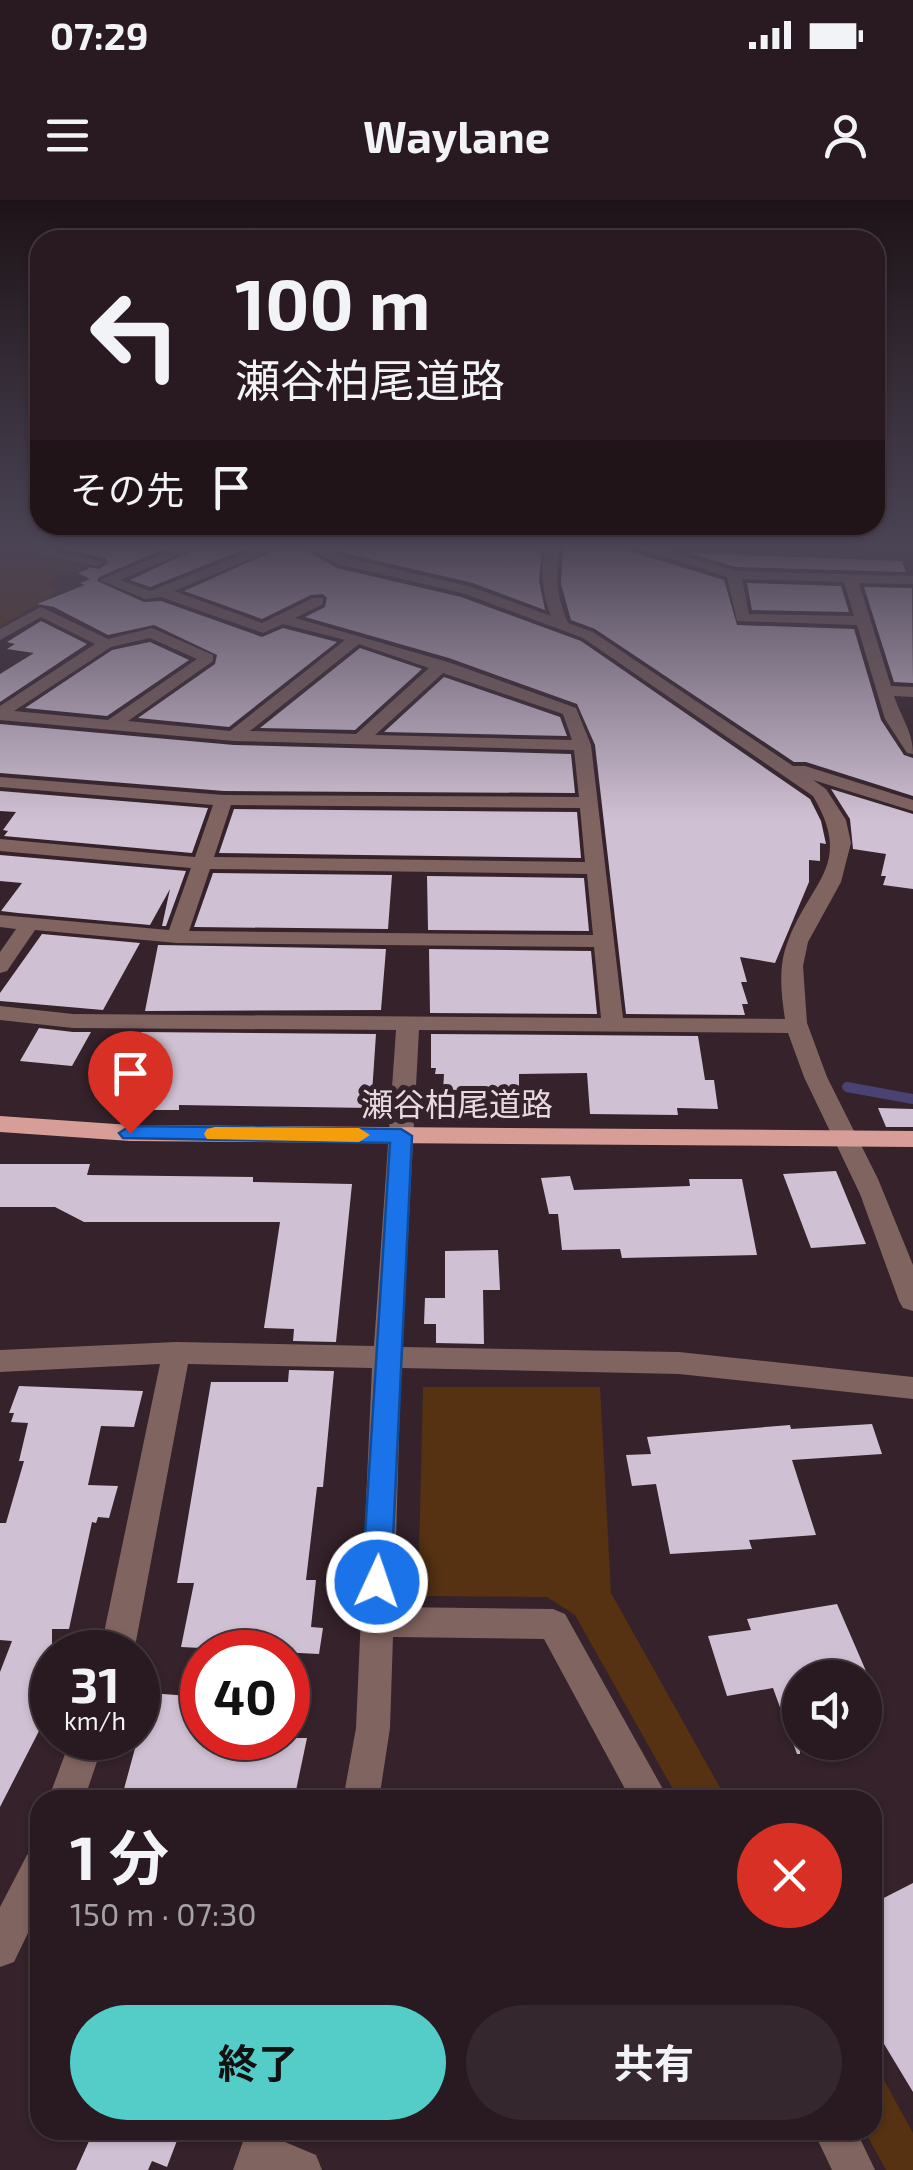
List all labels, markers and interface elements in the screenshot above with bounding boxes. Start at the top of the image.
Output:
text: 07:29 [50,12,148,58]
icon: menu [40,108,95,163]
text: Waylane [363,108,550,162]
icon: person [818,108,873,163]
text: 100 m [235,260,430,344]
icon: left [70,270,200,400]
text: 瀬谷柏尾道路 [235,352,505,406]
icon: arrive [204,460,259,515]
text: その先 [70,466,184,512]
pin [88,1031,173,1134]
icon: arrive [103,1046,158,1101]
street label: 瀬谷柏尾道路 [361,1084,553,1122]
position arrow [325,1530,429,1634]
speed limit sign: 40 [180,1630,310,1760]
text: 31 [70,1653,120,1713]
map controls [782,1660,882,1760]
button: sound [782,1660,882,1760]
text: km/h [64,1705,126,1735]
text: 1 分 [70,1820,169,1892]
button: close [737,1823,842,1928]
text: 150 m · 07:30 [70,1894,257,1932]
button: 終了 [70,2005,446,2120]
button: 共有 [466,2005,842,2120]

